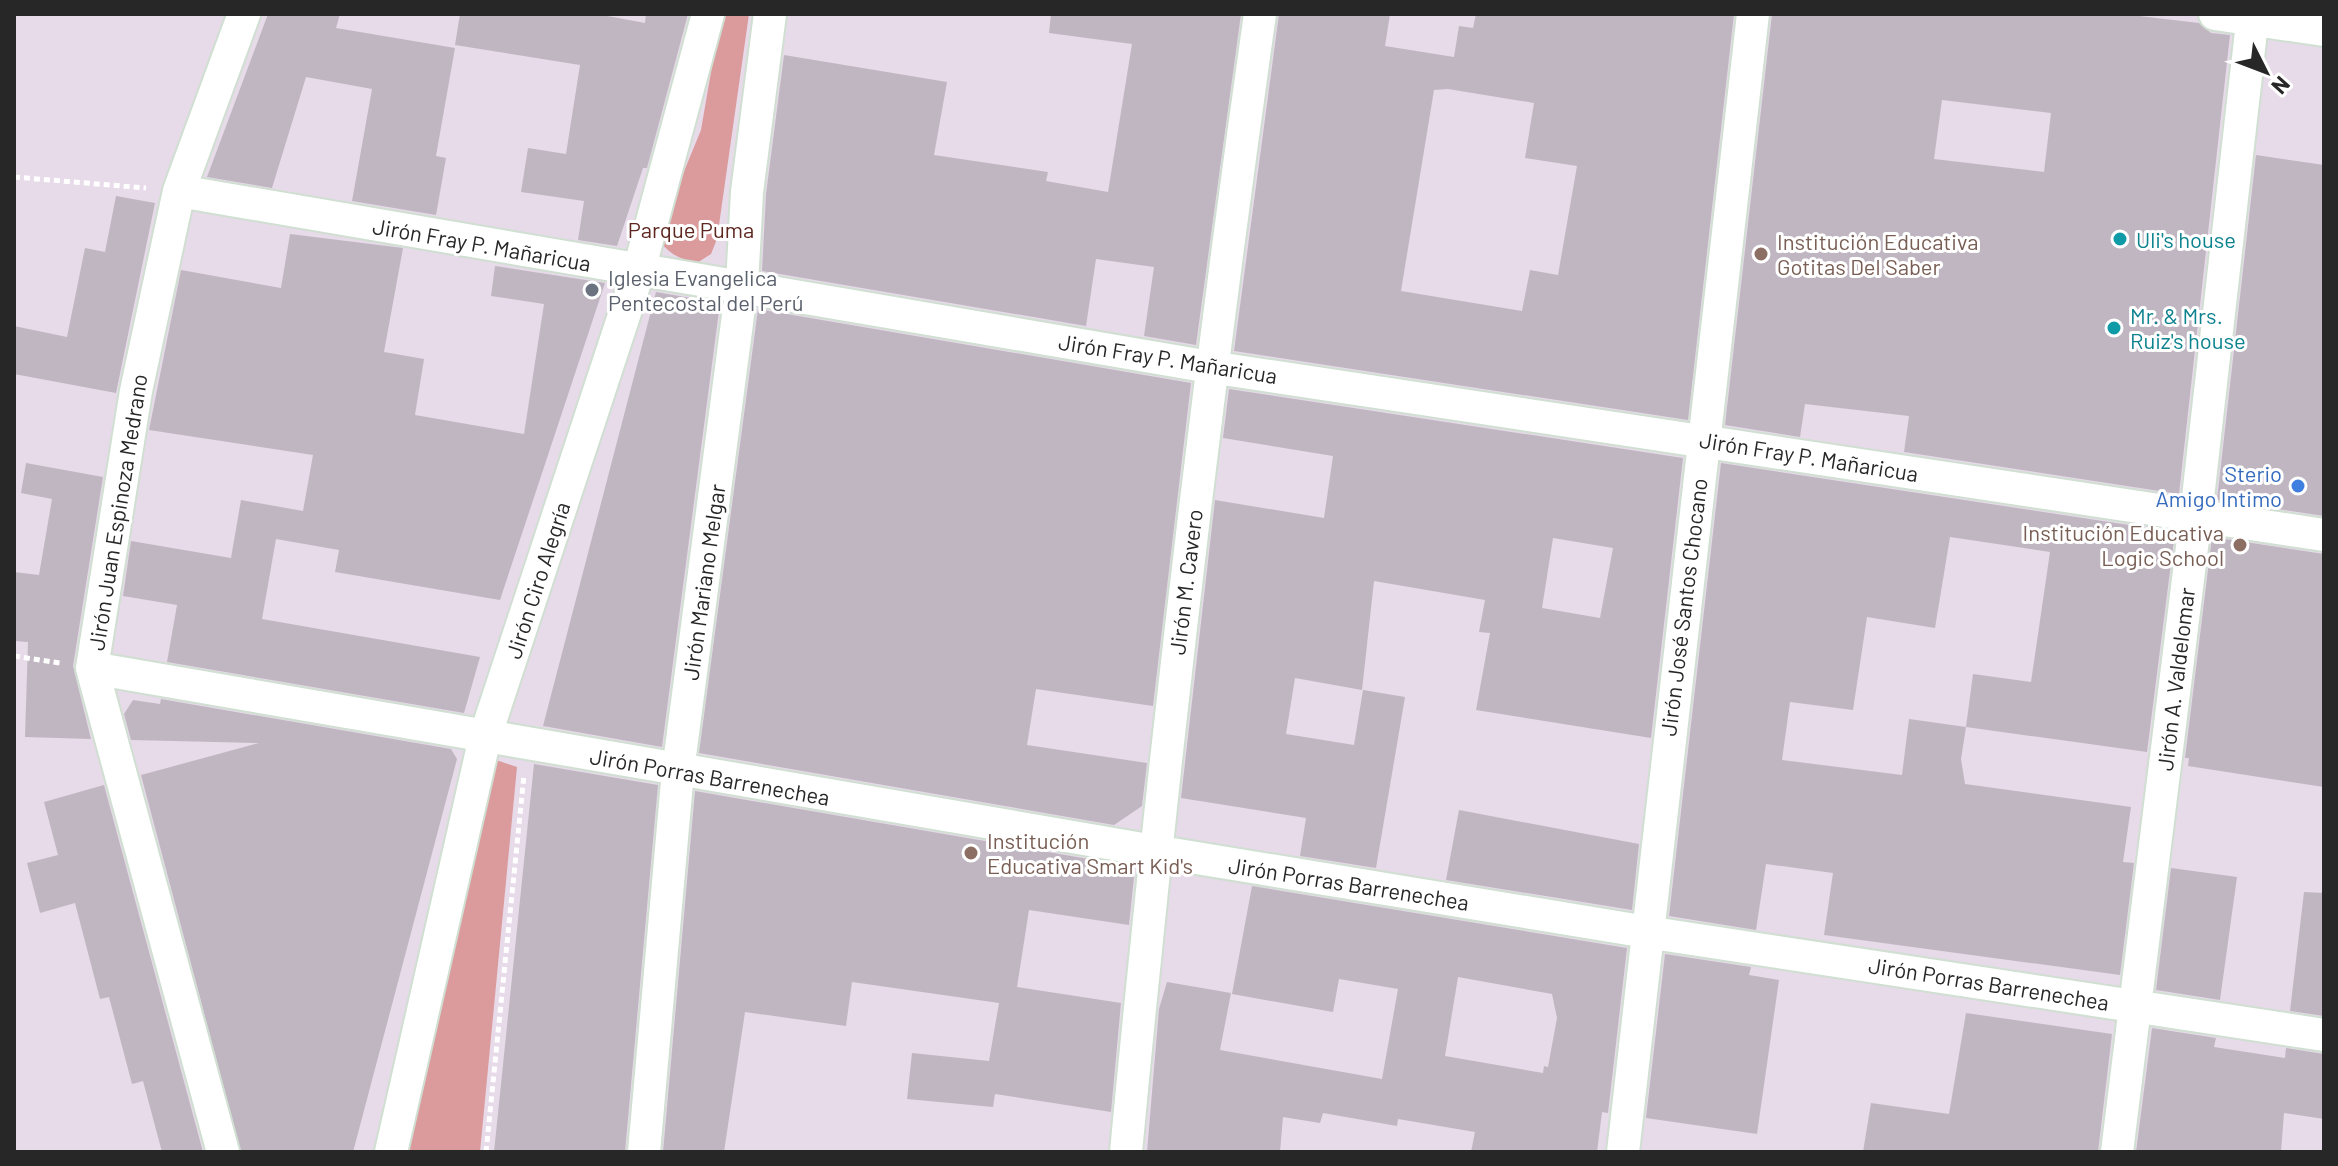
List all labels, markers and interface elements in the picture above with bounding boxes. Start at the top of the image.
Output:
north arrow [2226,32,2306,112]
text: N [2267,72,2296,100]
street label: Jirón Fray P. Mañaricua [371,212,593,276]
park label: Parque Puma [628,216,754,242]
place label: Uli's house [2136,226,2236,252]
place label: Institución Educativa Gotitas Del Saber [1777,228,1978,279]
marker: Uli's house [2111,230,2129,248]
marker: Institución Educativa Gotitas Del Saber [1752,245,1770,263]
place label: Iglesia Evangelica Pentecostal del Perú [608,264,804,315]
marker: Iglesia Evangelica Pentecostal del Perú [583,281,601,299]
place label: Mr. & Mrs. Ruiz's house [2130,302,2246,353]
marker: Mr. & Mrs. Ruiz's house [2105,319,2123,337]
street label: Jirón Fray P. Mañaricua [1057,328,1279,388]
street label: Jirón Juan Espinoza Medrano [82,372,152,652]
street label: Jirón Fray P. Mañaricua [1698,426,1920,486]
place label: Sterio Amigo Intimo [2155,460,2282,511]
street label: Jirón José Santos Chocano [1654,477,1712,737]
marker: Sterio Amigo Intimo [2289,477,2307,495]
street label: Jirón Mariano Melgar [676,482,730,682]
street label: Jirón Ciro Alegría [499,498,575,662]
street label: Jirón M. Cavero [1163,508,1207,656]
place label: Institución Educativa Logic School [2023,519,2224,570]
marker: Institución Educativa Logic School [2231,536,2249,554]
street label: Jirón A. Valdelomar [2151,586,2199,772]
street label: Jirón Porras Barrenechea [588,742,832,810]
place label: Institución Educativa Smart Kid's [987,827,1193,878]
marker: Institución Educativa Smart Kid's [962,844,980,862]
street label: Jirón Porras Barrenechea [1227,851,1471,915]
street label: Jirón Porras Barrenechea [1867,951,2111,1015]

